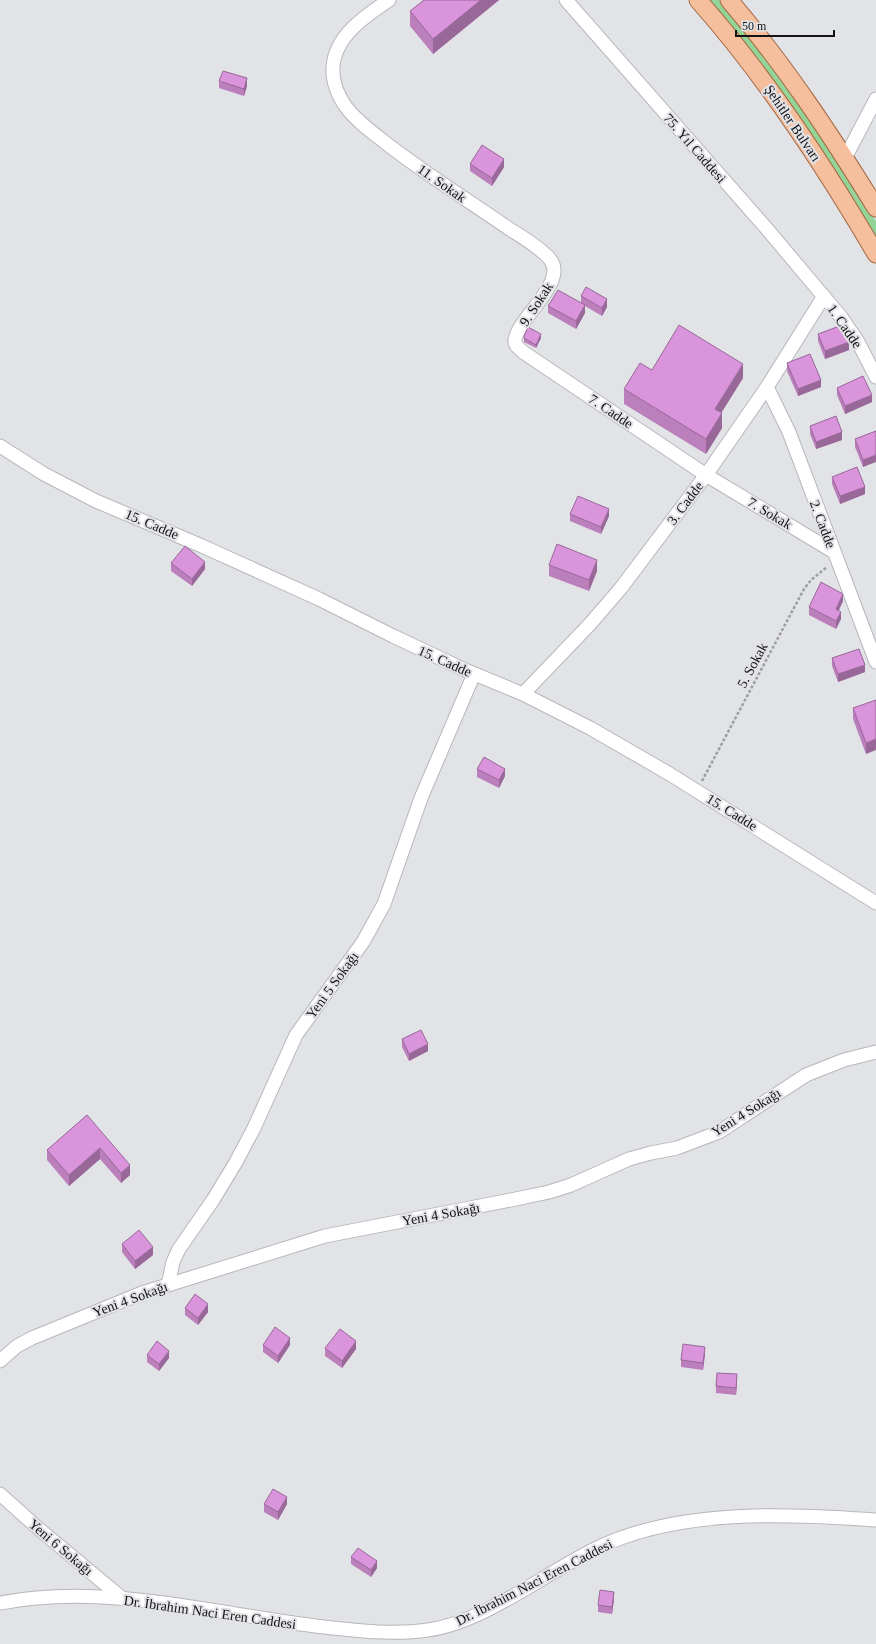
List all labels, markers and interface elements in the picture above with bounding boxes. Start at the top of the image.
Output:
scale bar [736,12,834,38]
text: 50 m [742,19,767,33]
street label: Şehitler Bulvarı [761,82,824,164]
street label: 75. Yıl Caddesi [660,111,729,186]
street label: 11. Sokak [415,161,469,205]
street label: 9. Sokak [517,280,556,329]
street label: 1. Cadde [824,302,865,351]
street label: 7. Cadde [586,391,636,432]
street label: 3. Cadde [664,479,706,528]
street label: 7. Sokak [745,494,795,532]
street label: 2. Cadde [807,498,838,550]
street label: 15. Cadde [123,506,181,542]
street label: 5. Sokak [734,640,771,690]
street label: 15. Cadde [416,643,474,680]
street label: 15. Cadde [704,791,760,834]
street label: Yeni 5 Sokağı [303,949,362,1022]
street label: Yeni 4 Sokağı [709,1085,784,1140]
street label: Yeni 4 Sokağı [401,1200,481,1229]
street label: Yeni 4 Sokağı [91,1279,170,1320]
street label: Yeni 6 Sokağı [26,1516,96,1578]
street label: Dr. İbrahim Naci Eren Caddesi [453,1536,615,1629]
street label: Dr. İbrahim Naci Eren Caddesi [123,1593,297,1632]

